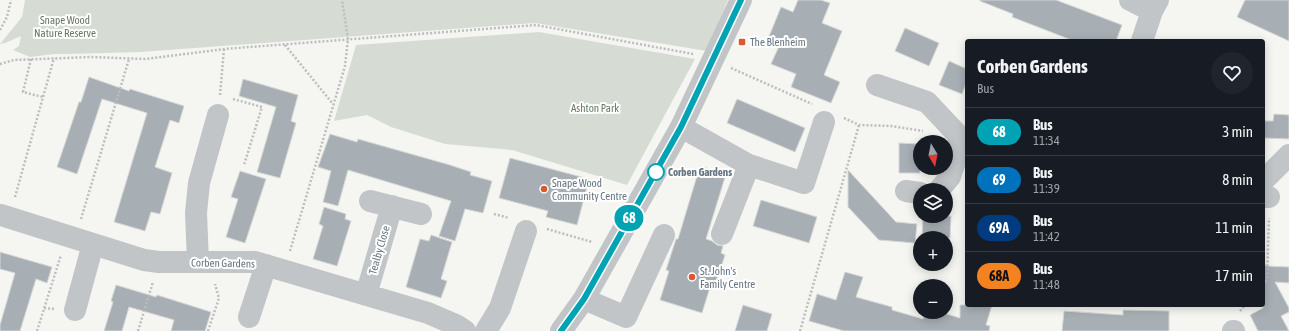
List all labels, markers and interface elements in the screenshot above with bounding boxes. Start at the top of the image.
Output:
park label: Snape Wood Nature Reserve [34,14,96,39]
place label: The Blenheim [750,36,806,48]
marker: The Blenheim [737,37,747,47]
button: heart [1211,52,1253,94]
text: Corben Gardens [977,55,1088,77]
text: Bus [977,81,994,96]
park label: Ashton Park [571,102,619,114]
text: Bus [1033,116,1053,133]
text: 3 min [1222,123,1253,140]
text: 68 [992,124,1006,140]
text: 11:34 [1033,133,1060,148]
north arrow [913,135,953,175]
map controls [913,135,953,319]
marker: Corben Gardens [647,163,665,181]
text: Bus [1033,164,1053,181]
place label: Corben Gardens [668,166,732,178]
text: 8 min [1222,171,1253,188]
text: 69 [992,172,1006,188]
place label: Snape Wood Community Centre [552,177,627,202]
text: 11:39 [1033,181,1060,196]
button: layers [913,183,953,223]
marker: Snape Wood Community Centre [539,184,549,194]
line badge: 68 [611,205,647,231]
text: 68 [622,210,636,226]
text: Bus [1033,212,1053,229]
text: 11 min [1215,219,1253,236]
text: 69A [989,220,1009,236]
street label: Tealby Close [366,224,392,276]
text: 11:42 [1033,229,1060,244]
button: + [913,231,953,271]
street label: Corben Gardens [191,256,255,270]
text: Bus [1033,260,1053,277]
place label: St. John's Family Centre [700,265,755,290]
text: 17 min [1215,267,1253,284]
text: 68A [989,268,1009,284]
marker: St. John's Family Centre [687,272,697,282]
text: 11:48 [1033,277,1060,292]
button: − [913,279,953,319]

